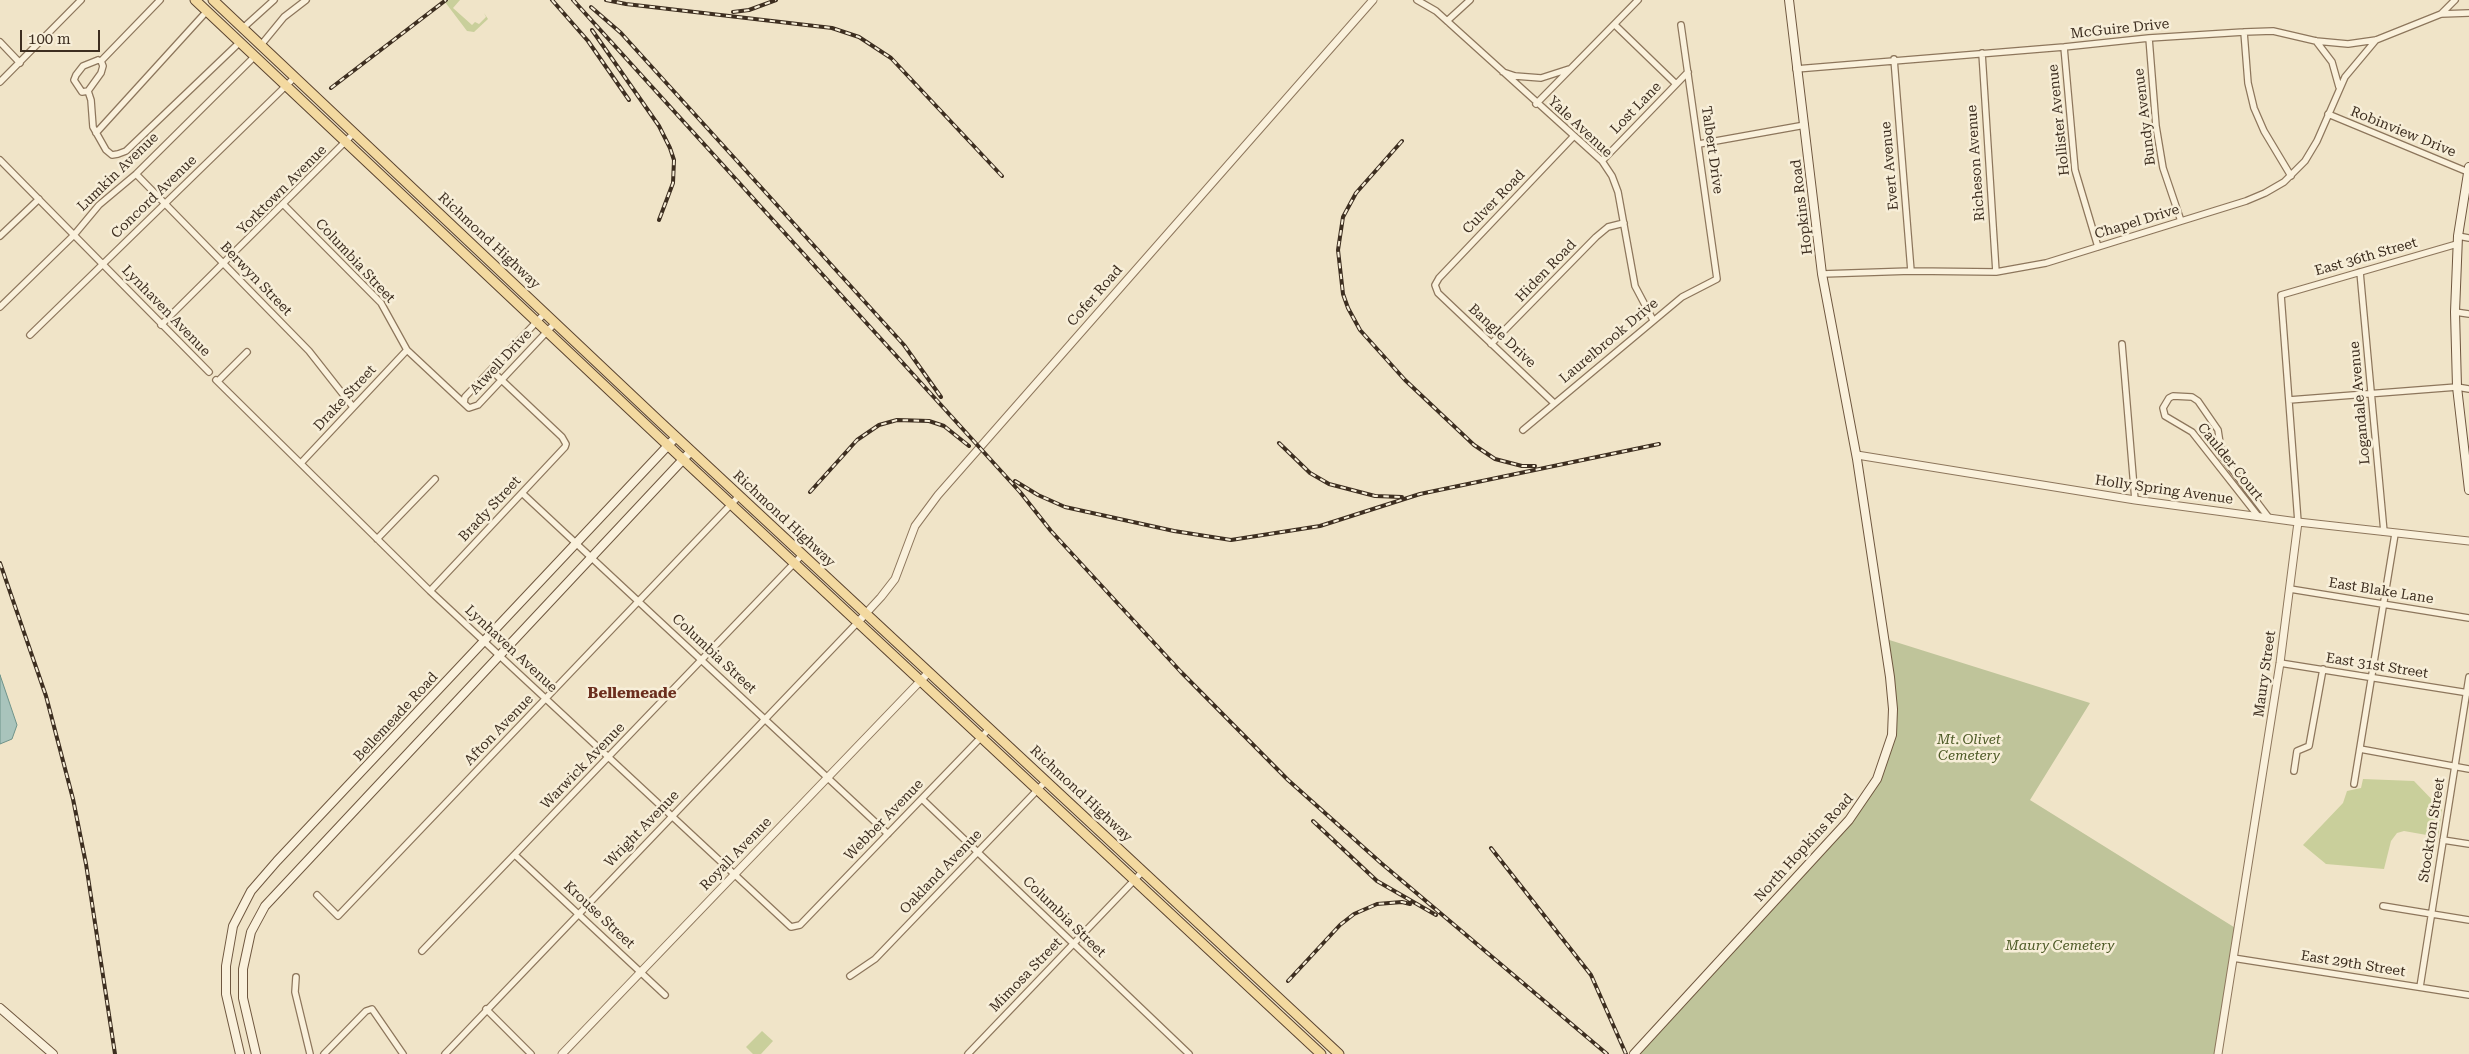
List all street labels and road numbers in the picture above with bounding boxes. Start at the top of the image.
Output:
street label: McGuire Drive [2070,15,2170,43]
street label: Hollister Avenue [2045,63,2073,177]
street label: Bundy Avenue [2131,67,2159,167]
street label: Lost Lane [1607,78,1665,138]
street label: Yale Avenue [1544,93,1616,161]
street label: Robinview Drive [2348,103,2458,161]
street label: Richeson Avenue [1964,104,1988,222]
street label: Talbert Drive [1698,105,1726,195]
street label: Evert Avenue [1878,121,1902,211]
street label: Lumkin Avenue [74,129,162,215]
street label: Yorktown Avenue [234,142,330,238]
street label: Concord Avenue [108,152,200,242]
street label: Hopkins Road [1788,158,1816,256]
street label: Culver Road [1459,167,1529,237]
street label: Richmond Highway [434,189,544,293]
street label: Chapel Drive [2093,201,2181,243]
street label: Columbia Street [312,215,398,307]
street label: East 36th Street [2313,234,2419,280]
street label: Hiden Road [1512,236,1580,306]
street label: Berwyn Street [217,239,295,319]
street label: Lynhaven Avenue [118,262,214,360]
street label: Cofer Road [1064,262,1126,330]
street label: Laurelbrook Drive [1556,295,1662,387]
street label: Bangle Drive [1465,301,1539,371]
street label: Atwell Drive [467,326,535,398]
street label: Logandale Avenue [2346,341,2374,465]
street label: Drake Street [310,362,380,434]
street label: Caulder Court [2194,420,2266,504]
street label: Richmond Highway [729,467,839,571]
street label: Holly Spring Avenue [2094,472,2234,508]
street label: Brady Street [455,473,525,545]
street label: East Blake Lane [2327,574,2435,608]
street label: Lynhaven Avenue [461,602,561,696]
street label: Columbia Street [668,611,760,697]
street label: Maury Street [2251,630,2279,718]
street label: East 31st Street [2325,650,2429,682]
street label: Bellemeade Road [350,669,442,765]
street label: Afton Avenue [461,691,537,769]
street label: Warwick Avenue [537,719,629,813]
street label: Richmond Highway [1026,742,1136,846]
street label: Webber Avenue [841,776,927,864]
street label: Stockton Street [2415,777,2449,883]
street label: Wright Avenue [601,787,683,871]
street label: North Hopkins Road [1751,790,1857,906]
street label: Royall Avenue [697,814,775,894]
street label: Oakland Avenue [896,826,986,918]
street label: Columbia Street [1019,873,1109,961]
street label: Krouse Street [560,878,638,952]
street label: Mimosa Street [986,934,1066,1016]
street label: East 29th Street [2299,947,2407,981]

